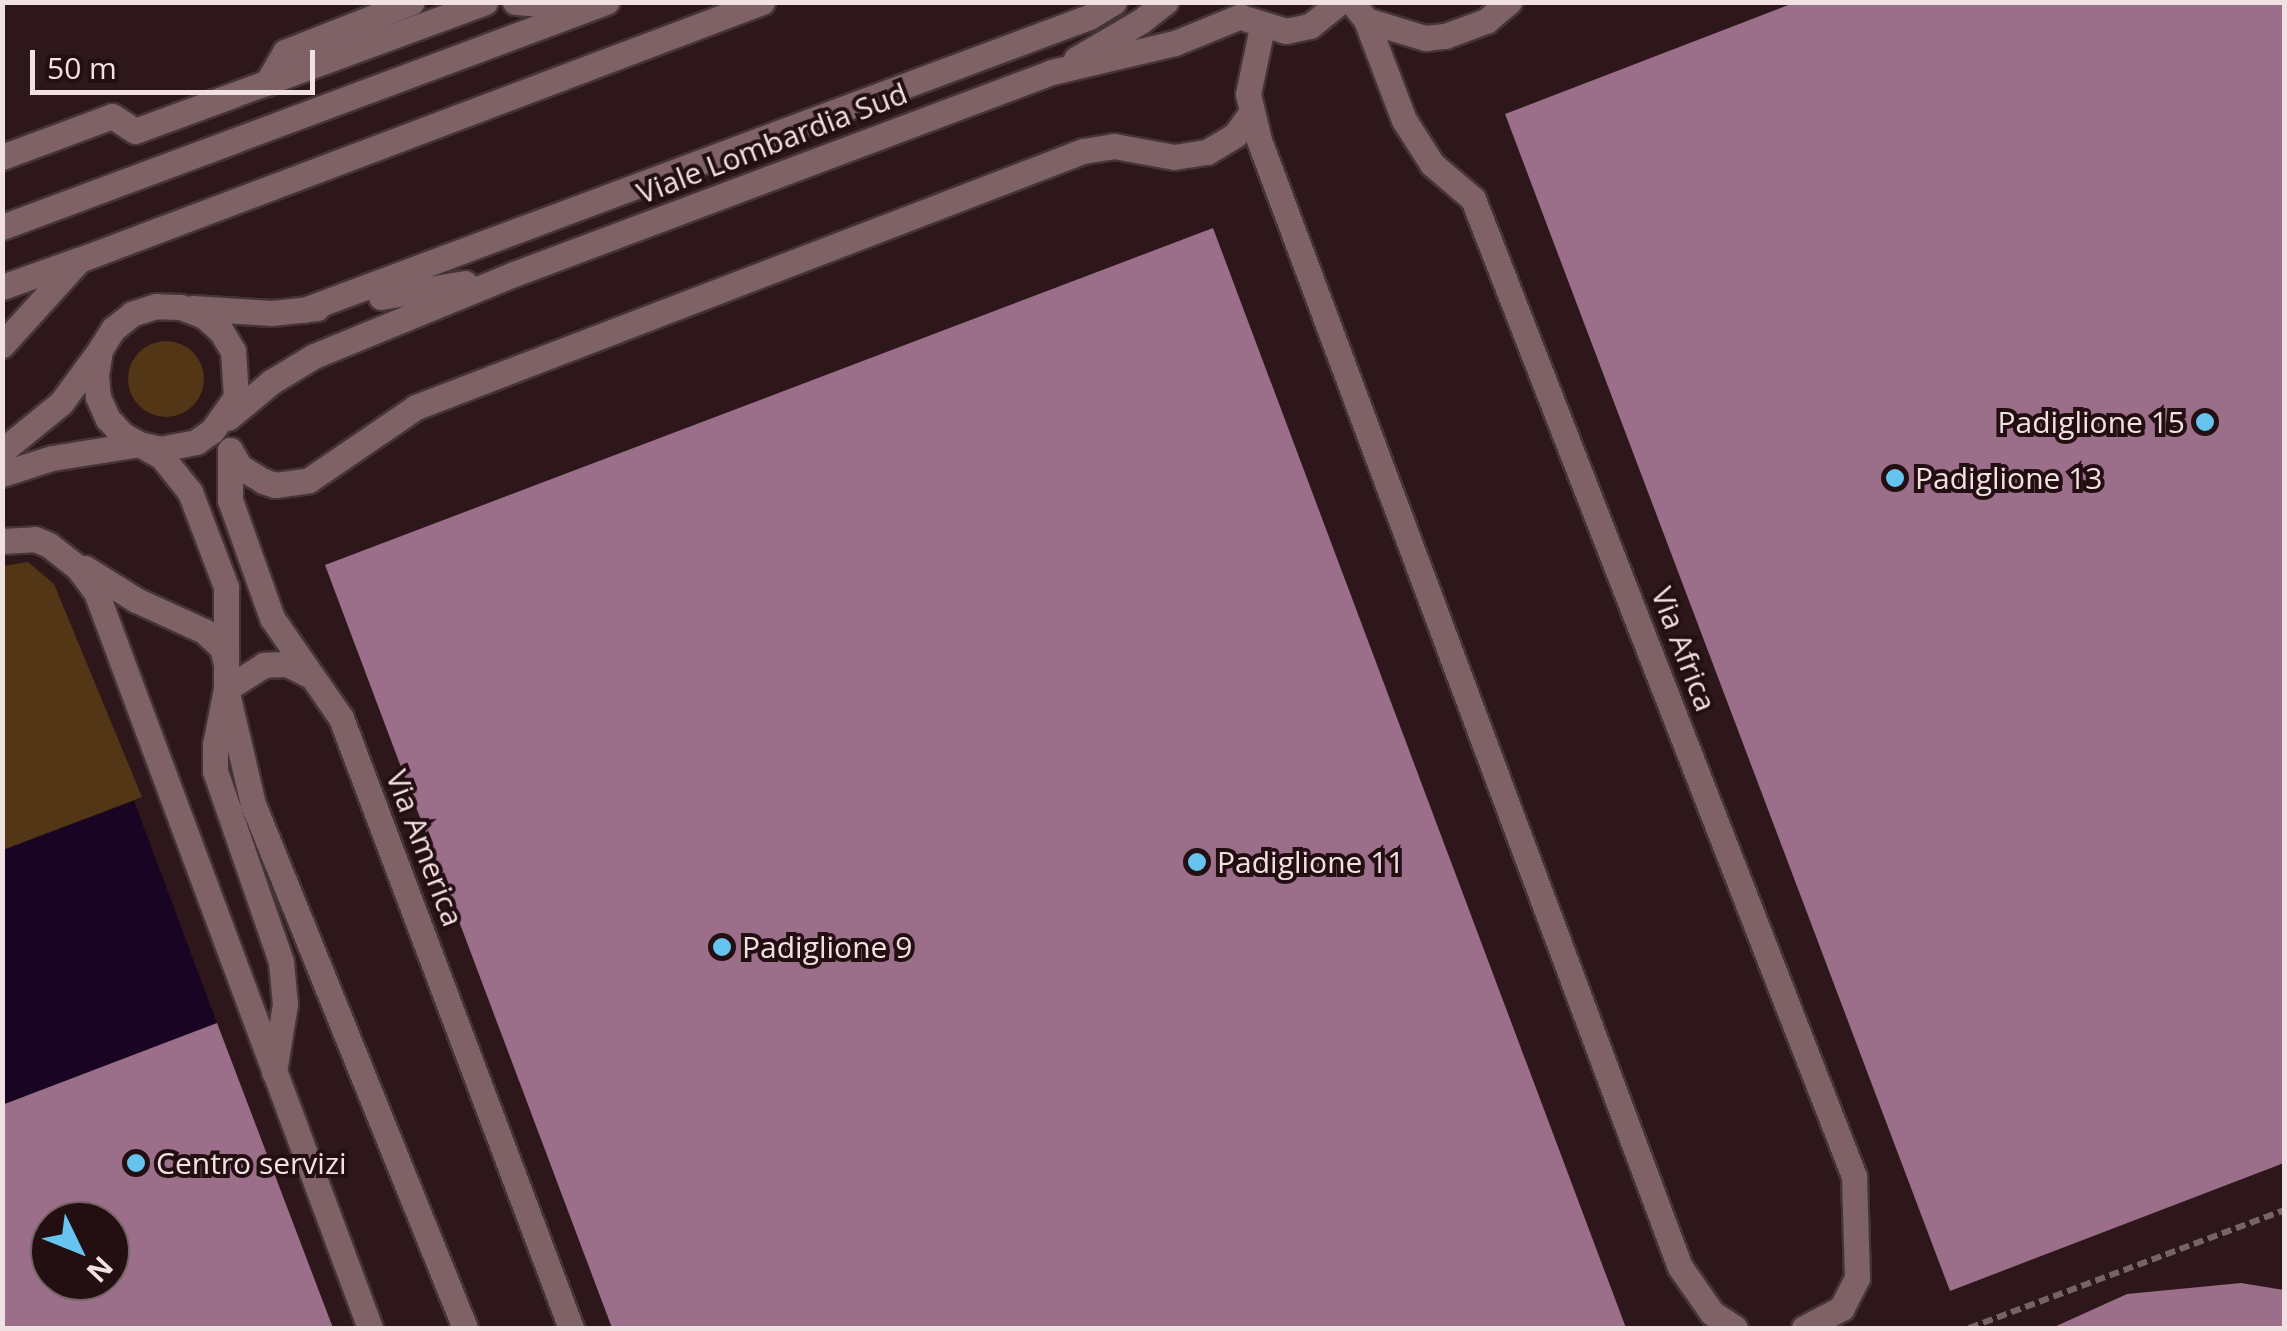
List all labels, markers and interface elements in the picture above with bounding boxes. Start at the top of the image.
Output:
scale bar [35,30,320,92]
text: 50 m [47,47,117,88]
street label: Viale Lombardia Sud [632,75,912,211]
place label: Padiglione 15 [1998,404,2185,440]
marker: Padiglione 15 [2194,411,2216,433]
place label: Padiglione 13 [1915,460,2102,496]
marker: Padiglione 13 [1884,467,1906,489]
street label: Via Africa [1644,582,1724,716]
street label: Via America [379,765,471,931]
place label: Padiglione 11 [1217,844,1404,880]
marker: Padiglione 11 [1186,851,1208,873]
place label: Padiglione 9 [742,929,912,965]
marker: Padiglione 9 [711,936,733,958]
place label: Centro servizi [156,1145,347,1181]
marker: Centro servizi [125,1152,147,1174]
north arrow [30,1201,130,1301]
text: N [79,1249,122,1291]

